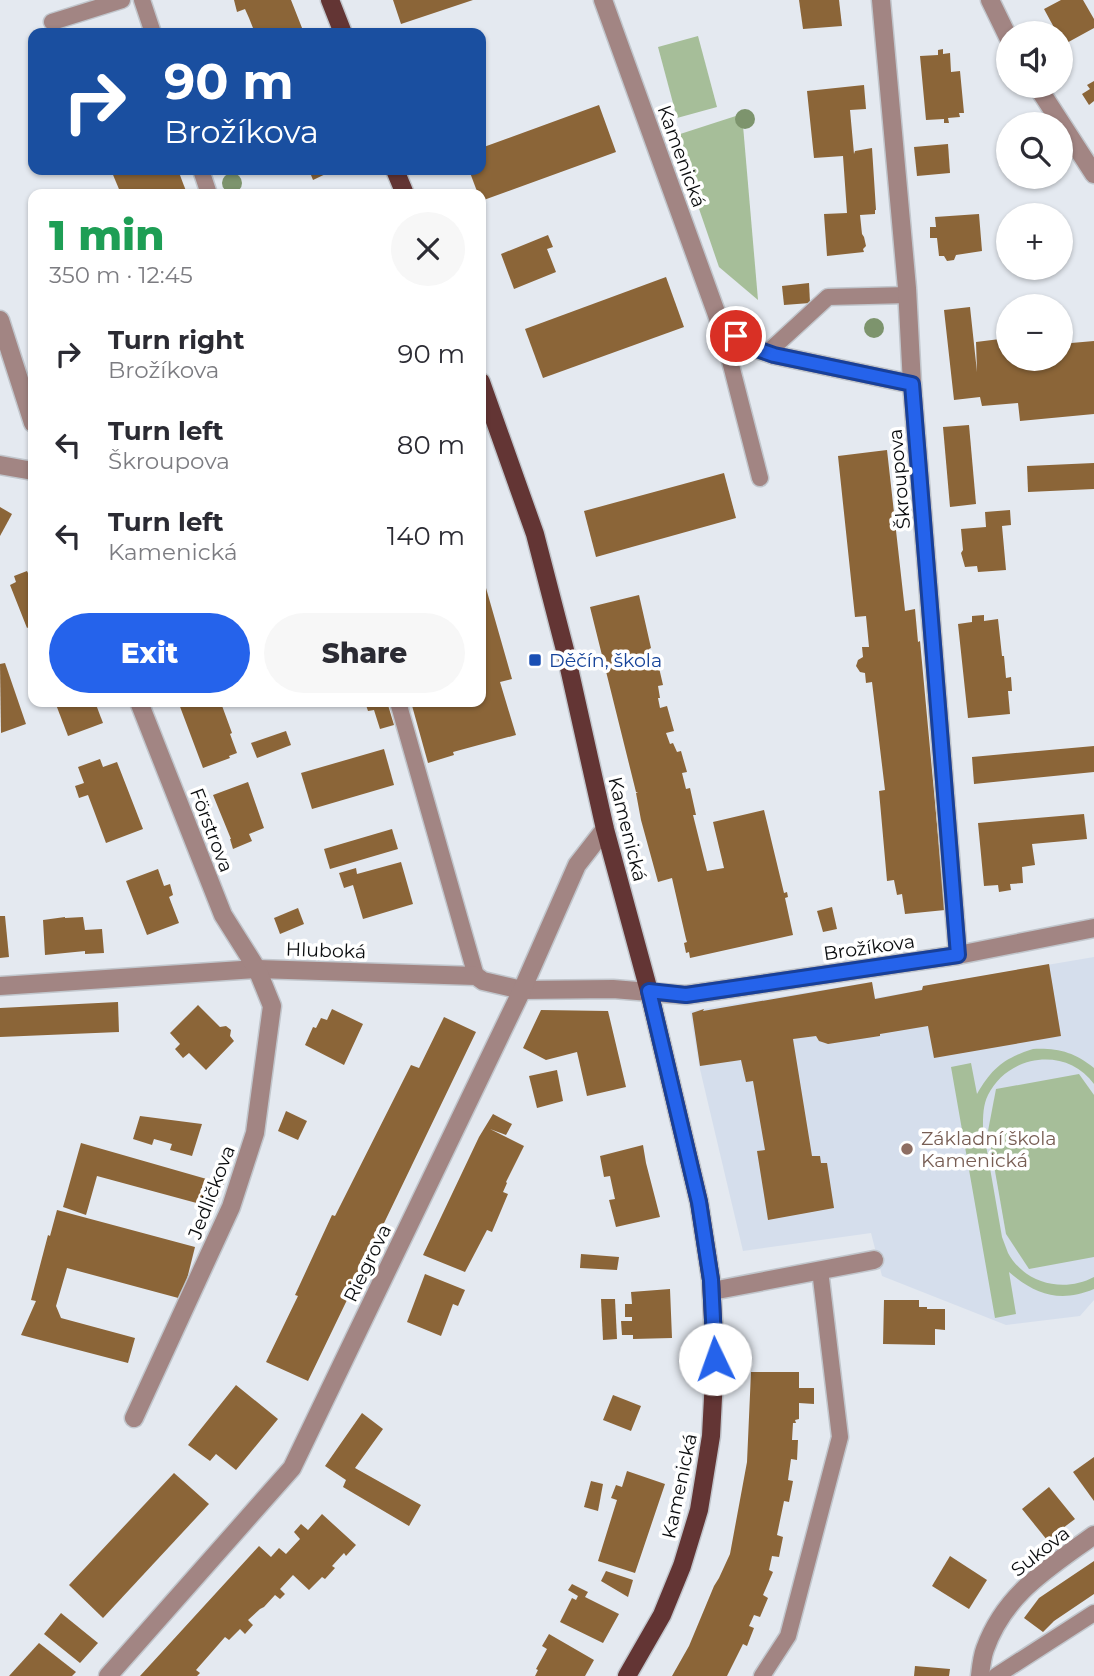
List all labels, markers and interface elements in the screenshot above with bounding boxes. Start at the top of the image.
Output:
map controls [996,21,1073,371]
button: sound [996,21,1073,98]
text: 90 m [164,52,294,111]
icon: right [49,56,140,147]
street label: Kamenická [652,102,711,210]
text: Brožíkova [164,112,319,151]
button: search [996,112,1073,189]
button: + [996,203,1073,280]
text: 1 min [49,209,165,261]
button: close [391,212,465,286]
text: 350 m · 12:45 [49,261,193,289]
button: − [996,294,1073,371]
pin [706,306,766,366]
icon: arrive [717,317,755,355]
text: Turn right [108,324,244,356]
icon: right [49,335,87,373]
text: 90 m [398,338,465,370]
text: Brožíkova [108,356,219,384]
text: Turn left [108,415,224,447]
icon: left [49,426,87,464]
street label: Škroupova [884,428,915,530]
text: 80 m [397,429,465,461]
text: Škroupova [108,447,230,475]
text: Turn left [108,506,224,538]
icon: left [49,517,87,555]
text: 140 m [387,520,465,552]
text: Kamenická [108,538,238,566]
button: Exit [49,613,250,693]
button: Share [264,613,465,693]
place label: Děčín, škola [549,649,662,672]
marker: Děčín, škola [527,652,543,668]
street label: Kamenická [603,774,652,884]
street label: Förstrova [185,785,238,876]
street label: Brožíkova [822,930,916,965]
street label: Hluboká [285,938,367,963]
place label: Základní škola Kamenická [921,1127,1057,1172]
marker: Základní škola Kamenická [899,1141,915,1157]
street label: Jedličkova [183,1142,240,1243]
street label: Riegrova [339,1221,396,1306]
position arrow [678,1322,752,1396]
street label: Kamenická [657,1431,702,1541]
street label: Sukova [1006,1521,1074,1581]

